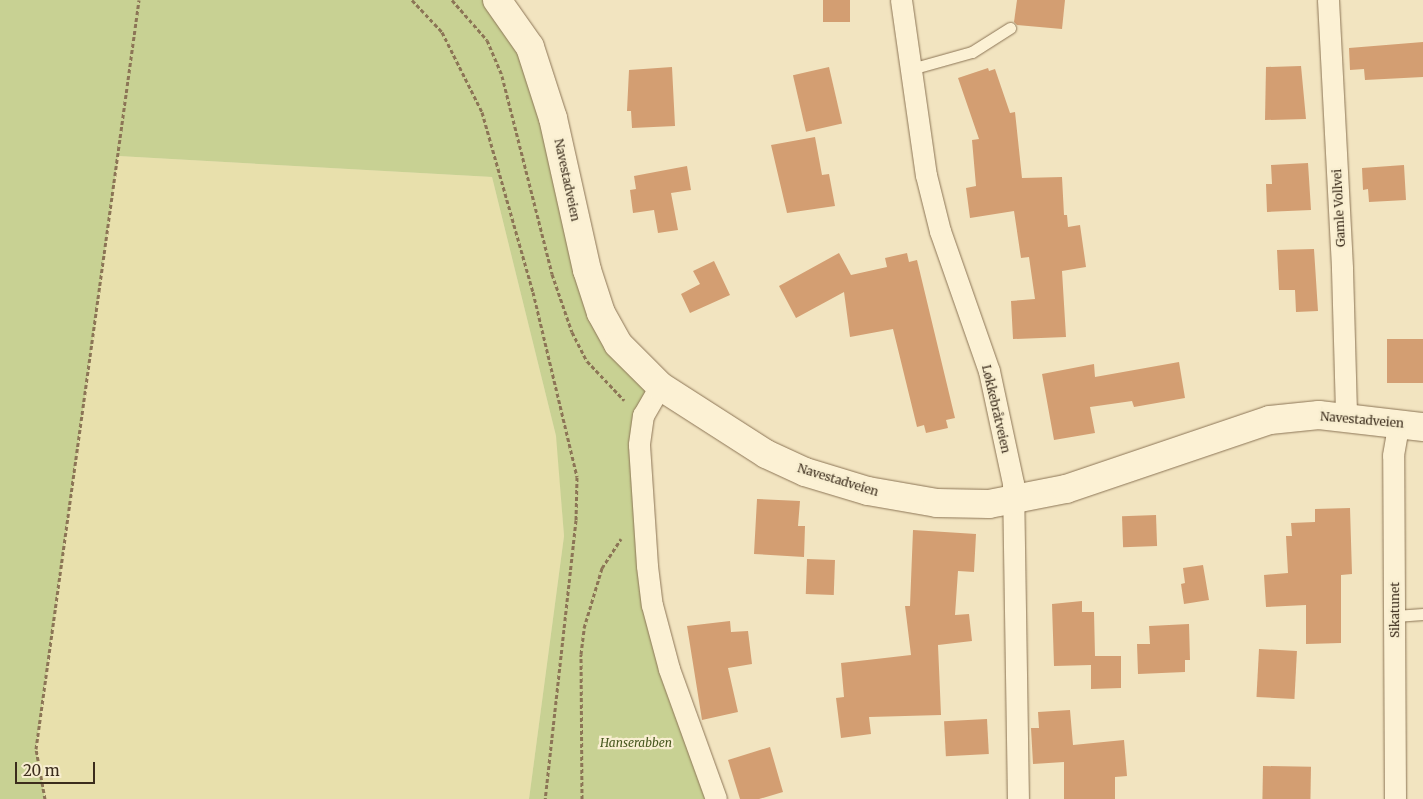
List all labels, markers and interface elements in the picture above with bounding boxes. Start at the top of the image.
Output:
street label: Navestadveien [551,137,583,223]
street label: Gamle Vollvei [1330,169,1348,247]
street label: Løkkebråtveien [979,363,1013,455]
street label: Navestadveien [1320,409,1404,431]
street label: Navestadveien [796,461,880,499]
street label: Sikatunet [1388,582,1402,638]
park label: Hanserabben [600,736,672,750]
scale bar [18,752,98,784]
text: 20 m [23,761,60,780]

